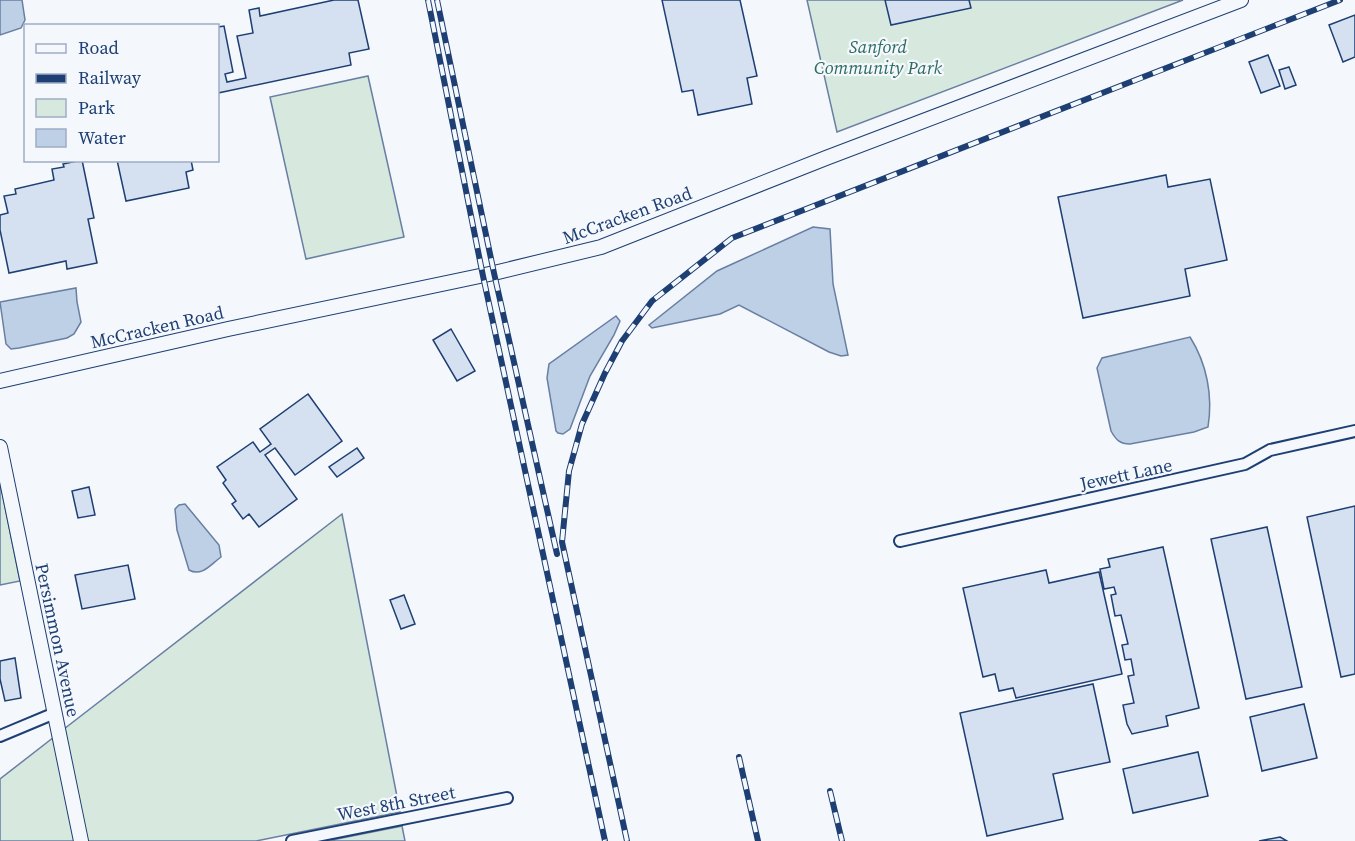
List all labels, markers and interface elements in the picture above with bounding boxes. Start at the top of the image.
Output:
legend [24,24,219,162]
park label: Sanford Community Park [814,34,943,80]
text: Road [78,35,119,60]
text: Railway [78,65,142,90]
text: Park [78,95,115,120]
text: Water [78,125,126,150]
street label: McCracken Road [559,180,695,250]
street label: McCracken Road [88,300,226,354]
street label: Jewett Lane [1077,452,1175,496]
street label: Persimmon Avenue [29,561,87,719]
street label: West 8th Street [335,779,457,827]

